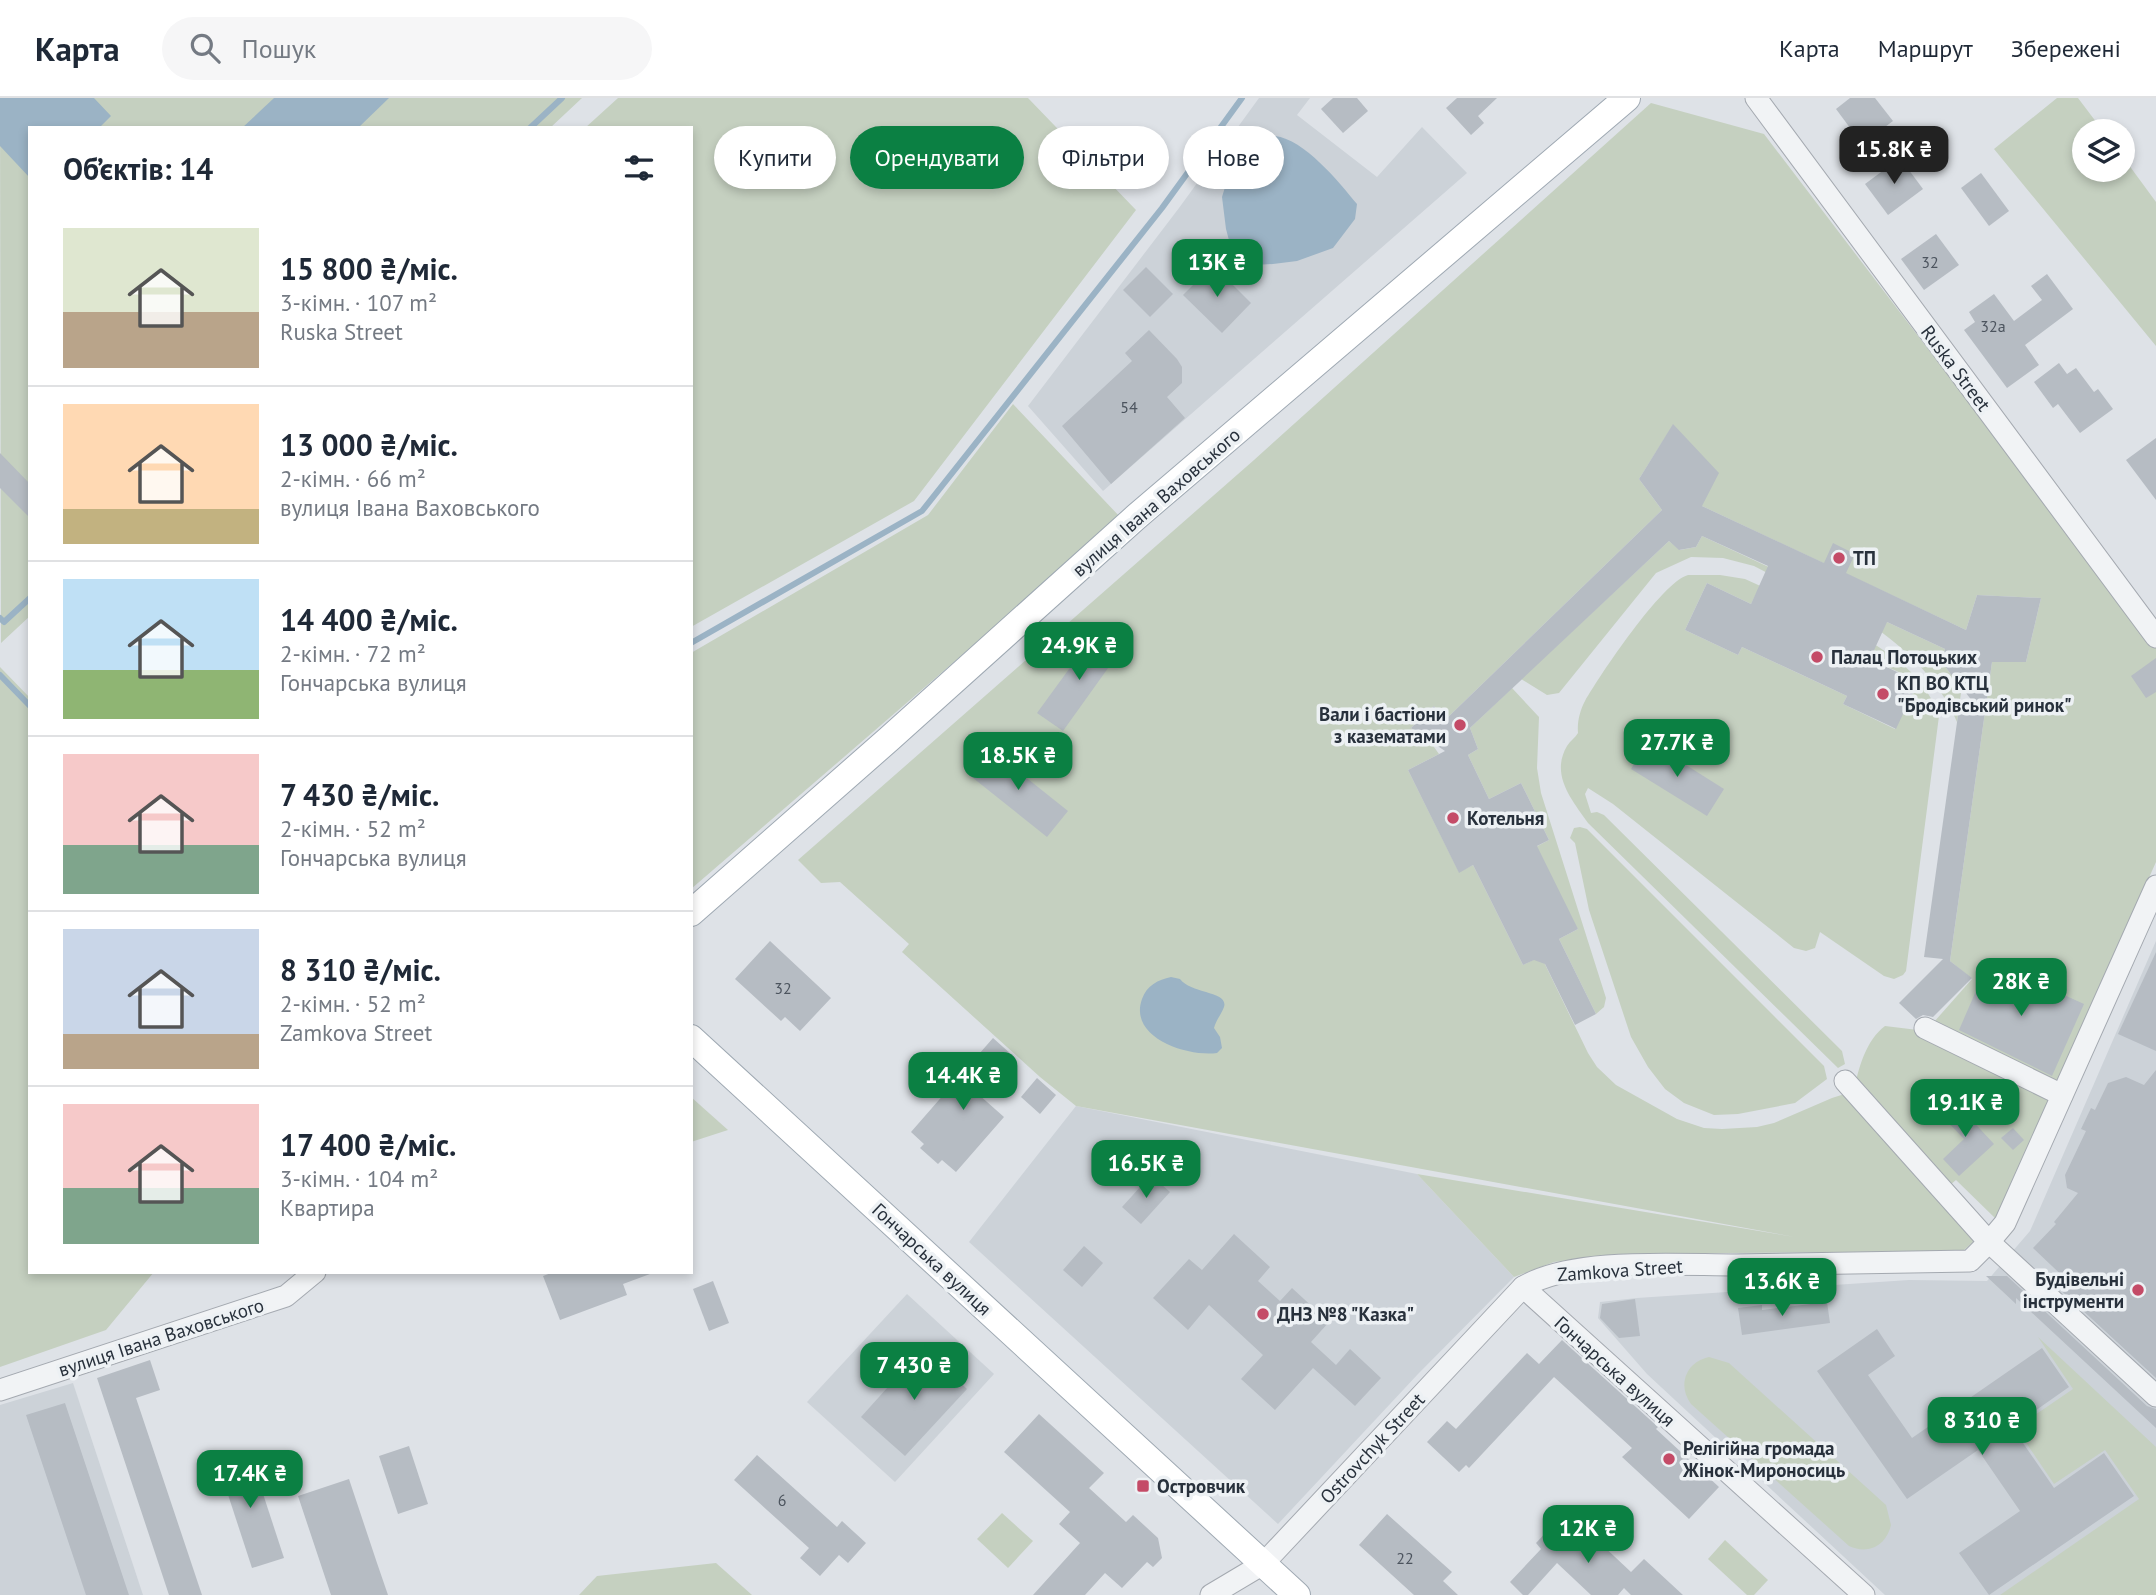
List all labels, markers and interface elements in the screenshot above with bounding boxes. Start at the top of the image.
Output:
search box [162,17,652,80]
text: Карта [35,27,120,70]
icon: search [186,29,224,67]
text: Пошук [242,32,316,65]
text: Карта [1779,33,1840,64]
text: Маршрут [1878,33,1973,64]
text: Збережені [2011,33,2121,64]
map controls [2072,119,2135,182]
button: layers [2072,119,2135,182]
chip: Купити [714,126,836,189]
chip: Орендувати [850,126,1024,189]
chip: Фільтри [1038,126,1169,189]
chip: Нове [1183,126,1284,189]
pin: 15.8K ₴ [1829,126,1959,186]
text: 15.8K ₴ [1855,134,1933,163]
text: Об’єктів: 14 [63,149,213,188]
icon: filters [620,149,658,187]
pin: 13K ₴ [1168,240,1266,299]
text: 13K ₴ [1188,247,1246,276]
text: 15 800 ₴/міс. [280,249,458,288]
house number: 32 [1921,252,1939,272]
icon: home [119,256,203,340]
text: 3-кімн. · 107 m² [280,288,437,317]
house number: 32а [1980,316,2006,336]
text: Ruska Street [280,317,403,346]
street label: Ruska Street [1916,320,1996,416]
house number: 54 [1120,397,1138,417]
street label: вулиця Івана Ваховського [1067,423,1245,581]
text: 13 000 ₴/міс. [280,425,458,464]
icon: home [119,432,203,516]
text: 2-кімн. · 66 m² [280,464,426,493]
text: вулиця Івана Ваховського [280,493,540,522]
place label: ТП [1853,546,1876,570]
marker: ТП [1831,550,1847,566]
text: 14 400 ₴/міс. [280,600,458,639]
icon: home [119,607,203,691]
pin: 24.9K ₴ [1014,622,1144,682]
text: 24.9K ₴ [1040,630,1118,659]
text: 2-кімн. · 72 m² [280,639,426,668]
place label: Палац Потоцьких [1831,645,1977,669]
marker: Палац Потоцьких [1809,649,1825,665]
text: Гончарська вулиця [280,668,467,697]
place label: КП ВО КТЦ "Бродівський ринок" [1897,671,2072,717]
marker: КП ВО КТЦ "Бродівський ринок" [1875,686,1891,702]
place label: Вали і бастіони з казематами [1319,702,1446,748]
marker: Вали і бастіони з казематами [1452,717,1468,733]
pin: 27.7K ₴ [1612,720,1742,779]
text: 27.7K ₴ [1640,727,1714,756]
pin: 18.5K ₴ [953,732,1083,792]
text: 18.5K ₴ [979,740,1057,769]
text: 7 430 ₴/міс. [280,775,439,814]
icon: home [119,782,203,866]
place label: Котельня [1467,806,1544,830]
marker: Котельня [1445,810,1461,826]
text: 2-кімн. · 52 m² [280,814,426,843]
text: Гончарська вулиця [280,843,467,872]
text: 8 310 ₴/міс. [280,950,441,989]
icon: home [119,957,203,1041]
pin: 28K ₴ [1972,958,2070,1018]
text: 28K ₴ [1992,966,2050,995]
house number: 32 [774,978,792,998]
text: 2-кімн. · 52 m² [280,989,426,1018]
text: Zamkova Street [280,1018,432,1047]
pin: 14.4K ₴ [898,1052,1028,1112]
text: 14.4K ₴ [924,1060,1002,1089]
pin: 19.1K ₴ [1900,1080,2030,1139]
text: 19.1K ₴ [1926,1087,2004,1116]
text: 17 400 ₴/міс. [280,1125,456,1164]
icon: home [119,1132,203,1216]
pin: 16.5K ₴ [1081,1140,1211,1200]
text: 16.5K ₴ [1107,1148,1185,1177]
text: 3-кімн. · 104 m² [280,1164,438,1193]
text: Квартира [280,1193,375,1222]
street label: Гончарська вулиця [867,1198,997,1320]
street label: Zamkova Street [1556,1254,1684,1286]
pin: 13.6K ₴ [1717,1258,1847,1318]
text: 13.6K ₴ [1743,1266,1821,1295]
place label: Будівельні інструменти [2023,1267,2124,1313]
marker: Будівельні інструменти [2130,1282,2146,1298]
street label: вулиця Івана Ваховського [55,1292,267,1382]
place label: ДНЗ №8 "Казка" [1277,1302,1414,1326]
marker: ДНЗ №8 "Казка" [1255,1306,1271,1322]
street label: Гончарська вулиця [1550,1311,1680,1431]
pin: 7 430 ₴ [849,1342,979,1402]
text: 7 430 ₴ [876,1350,952,1379]
street label: Ostrovchyk Street [1315,1387,1430,1508]
pin: 8 310 ₴ [1917,1398,2047,1457]
text: 8 310 ₴ [1944,1405,2020,1434]
place label: Релігійна громада Жінок-Мироносиць [1682,1436,1845,1482]
pin: 17.4K ₴ [185,1450,315,1510]
marker: Релігійна громада Жінок-Мироносиць [1661,1451,1677,1467]
text: 17.4K ₴ [213,1458,287,1487]
place label: Островчик [1157,1474,1246,1498]
marker: Островчик [1135,1478,1151,1494]
house number: 6 [778,1490,786,1510]
pin: 12K ₴ [1539,1506,1637,1565]
text: 12K ₴ [1559,1513,1617,1542]
house number: 22 [1396,1548,1414,1568]

